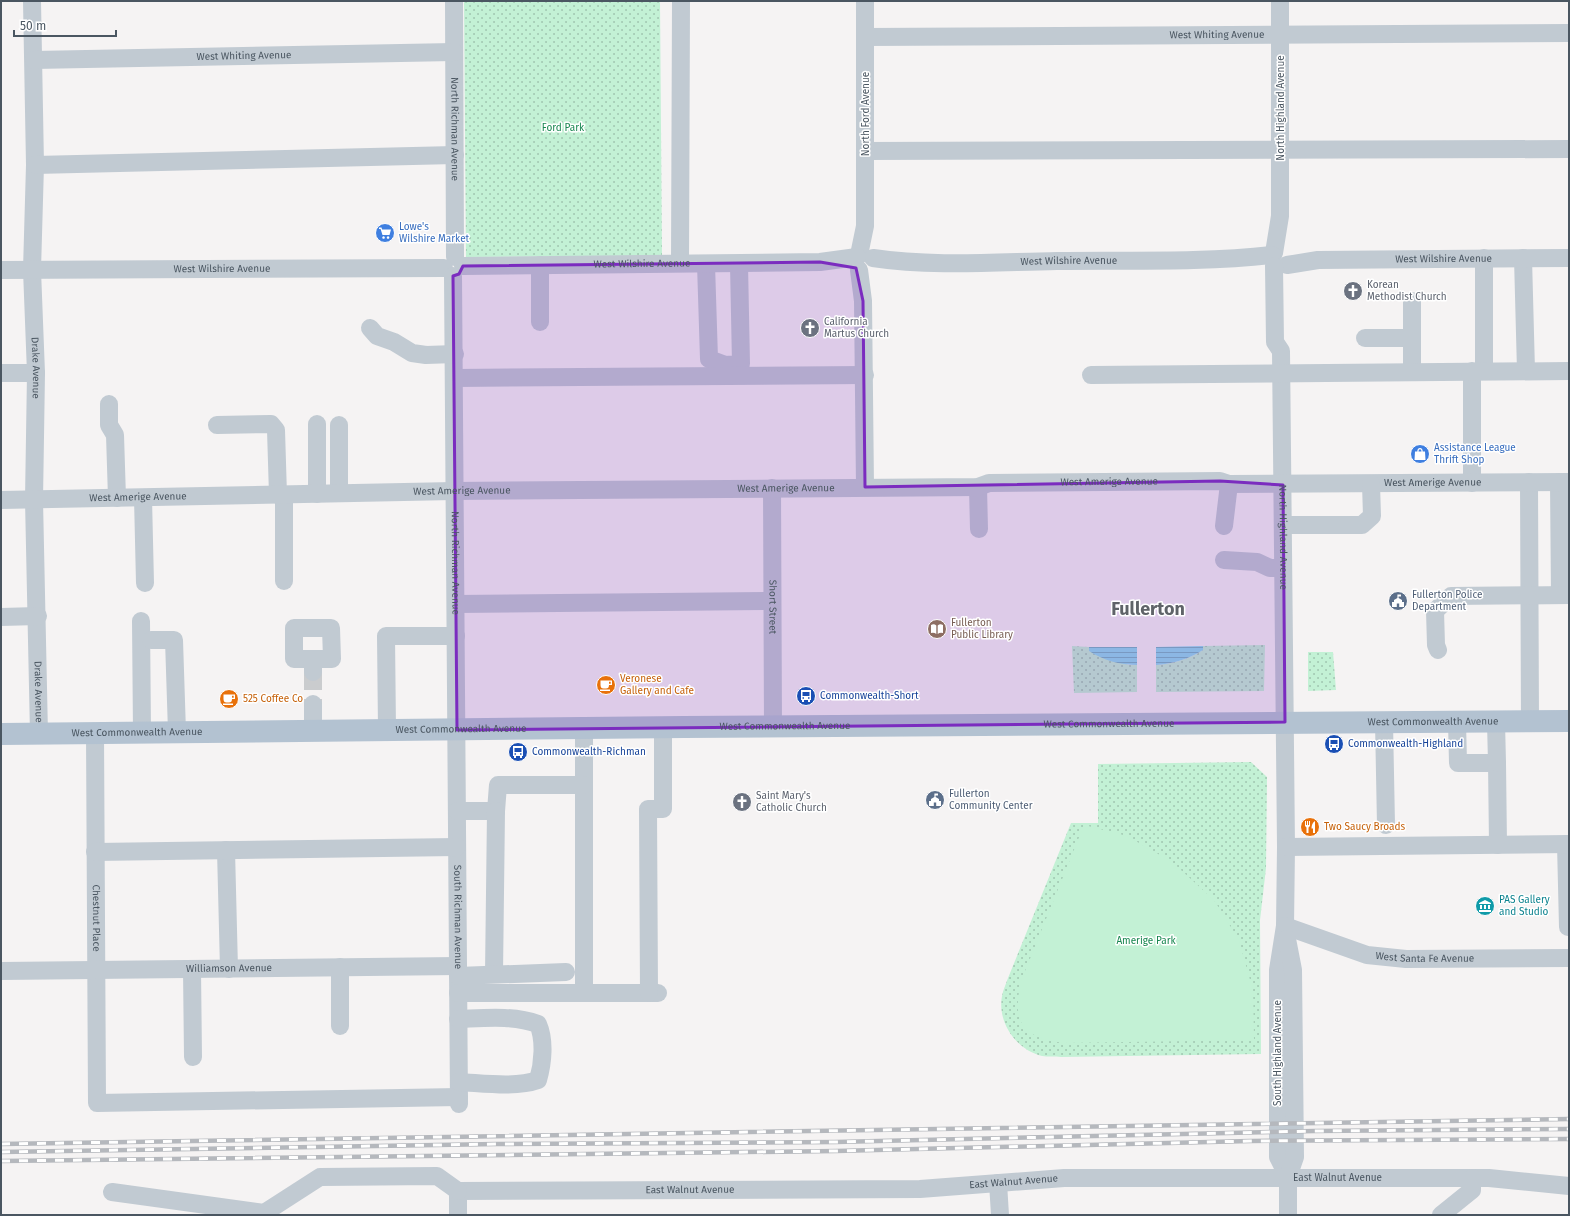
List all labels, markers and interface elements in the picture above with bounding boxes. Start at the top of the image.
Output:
scale bar [14,12,116,38]
text: 50 m [20,19,46,33]
street label: West Whiting Avenue [1169,29,1265,41]
street label: West Whiting Avenue [196,49,292,63]
street label: North Highland Avenue [1275,55,1287,161]
street label: North Ford Avenue [860,72,872,156]
street label: North Richman Avenue [448,77,461,181]
park label: Ford Park [542,122,585,134]
place label: Lowe's Wilshire Market [399,221,470,245]
supermarket icon: Lowe's Wilshire Market [374,222,396,244]
street label: West Wilshire Avenue [1395,253,1492,265]
street label: West Wilshire Avenue [1020,255,1117,268]
street label: West Wilshire Avenue [593,257,690,271]
street label: West Wilshire Avenue [174,263,270,275]
place label: Korean Methodist Church [1367,279,1447,303]
church icon: Korean Methodist Church [1342,280,1364,302]
place label: California Martus Church [824,316,889,340]
church icon: California Martus Church [799,317,821,339]
street label: Drake Avenue [29,337,42,399]
place label: Assistance League Thrift Shop [1434,442,1516,466]
shop icon: Assistance League Thrift Shop [1409,443,1431,465]
street label: West Amerige Avenue [1060,476,1158,488]
street label: West Amerige Avenue [1384,477,1481,489]
street label: West Amerige Avenue [737,482,835,495]
street label: North Highland Avenue [1276,484,1289,590]
street label: West Amerige Avenue [413,485,511,498]
street label: West Amerige Avenue [89,490,187,504]
street label: North Richman Avenue [449,511,461,615]
street label: Short Street [766,580,779,635]
place label: Fullerton Police Department [1412,589,1482,613]
public building icon: Fullerton Police Department [1387,590,1409,612]
district label: Fullerton [1111,598,1185,620]
place label: Fullerton Public Library [951,617,1013,641]
library icon: Fullerton Public Library [926,618,948,640]
street label: Drake Avenue [31,661,45,723]
place label: Veronese Gallery and Cafe [620,673,694,697]
cafe icon: Veronese Gallery and Cafe [595,674,617,696]
bus stop icon: Commonwealth-Short [795,685,817,707]
cafe icon: 525 Coffee Co [218,688,240,710]
place label: Commonwealth-Short [820,690,919,702]
place label: 525 Coffee Co [243,693,303,705]
street label: West Commonwealth Avenue [1367,715,1498,728]
street label: West Commonwealth Avenue [1043,718,1174,731]
street label: West Commonwealth Avenue [719,720,850,733]
street label: West Commonwealth Avenue [395,723,526,736]
street label: West Commonwealth Avenue [71,726,203,739]
bus stop icon: Commonwealth-Highland [1323,733,1345,755]
place label: Commonwealth-Highland [1348,738,1463,750]
bus stop icon: Commonwealth-Richman [507,741,529,763]
place label: Commonwealth-Richman [532,746,646,758]
place label: Fullerton Community Center [949,788,1033,812]
public building icon: Fullerton Community Center [924,789,946,811]
place label: Saint Mary's Catholic Church [756,790,827,814]
church icon: Saint Mary's Catholic Church [731,791,753,813]
restaurant icon: Two Saucy Broads [1299,816,1321,838]
place label: Two Saucy Broads [1324,821,1405,833]
street label: South Richman Avenue [451,865,464,969]
street label: Chestnut Place [90,884,102,952]
place label: PAS Gallery and Studio [1499,894,1550,918]
museum icon: PAS Gallery and Studio [1474,895,1496,917]
park label: Amerige Park [1116,935,1177,947]
street label: West Santa Fe Avenue [1375,950,1474,965]
street label: Williamson Avenue [186,962,272,975]
street label: South Highland Avenue [1272,1000,1284,1106]
street label: East Walnut Avenue [969,1172,1059,1191]
street label: East Walnut Avenue [1293,1172,1382,1184]
street label: East Walnut Avenue [645,1184,735,1196]

